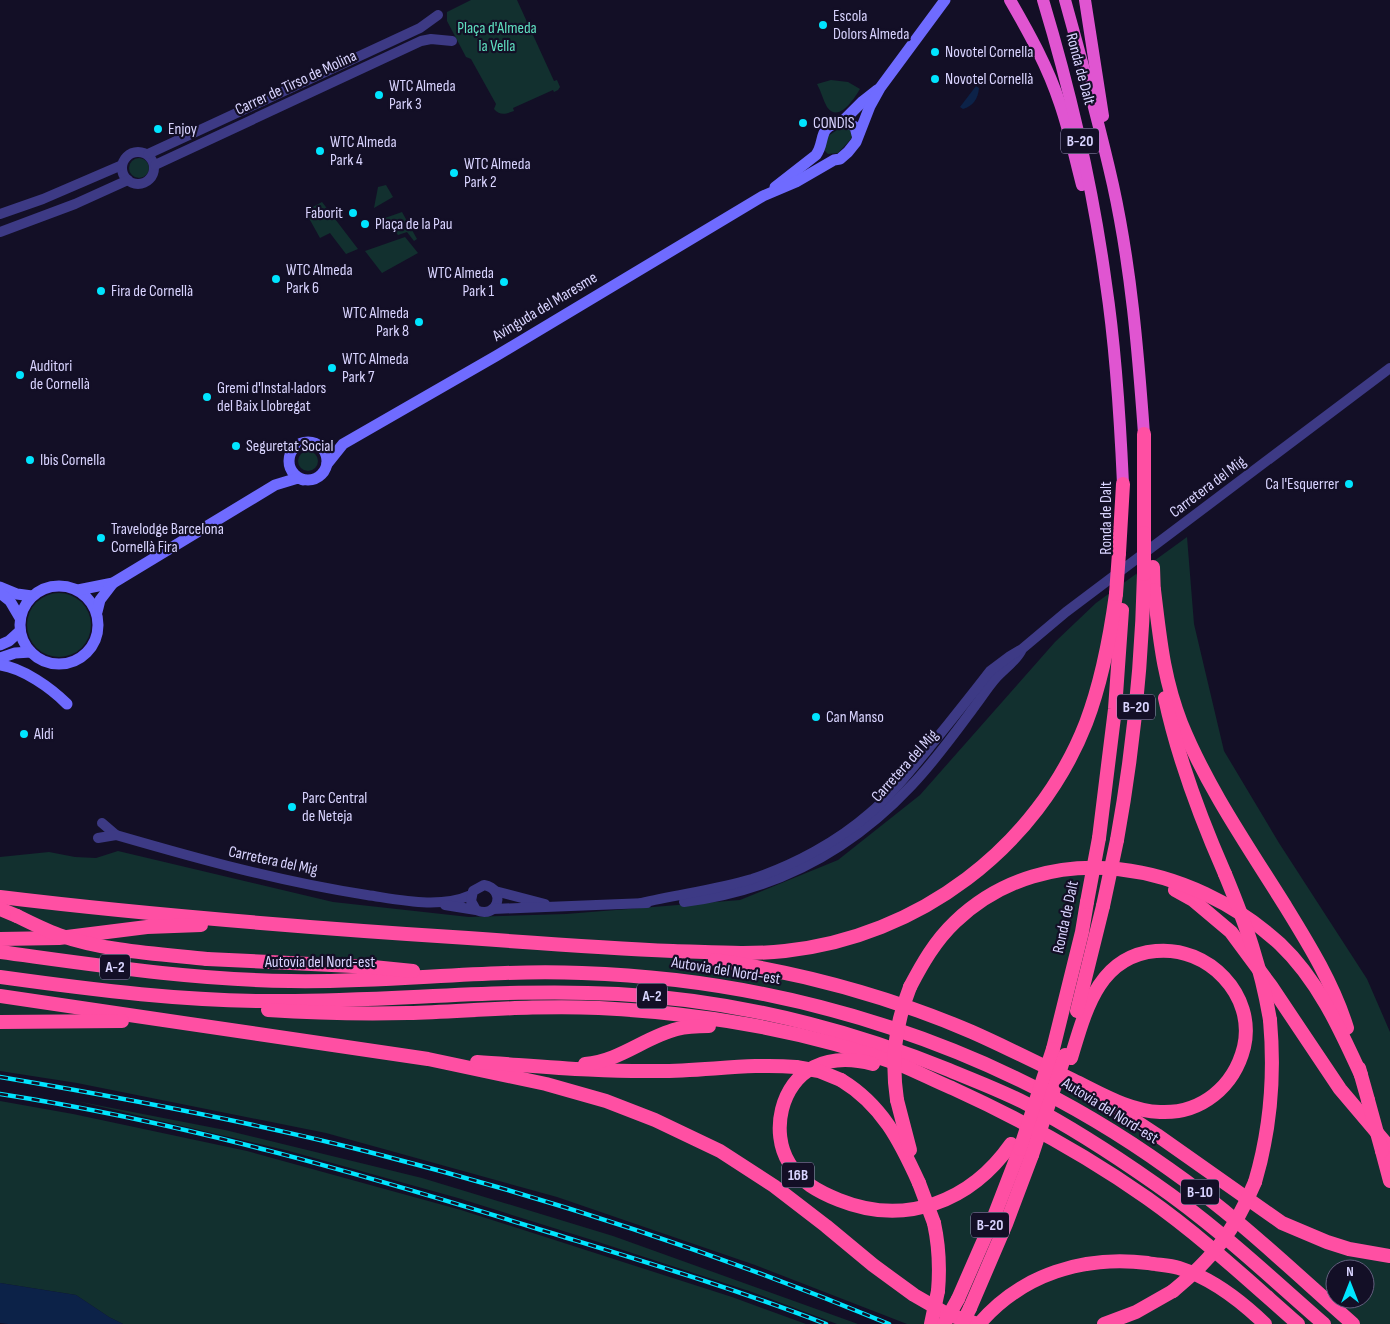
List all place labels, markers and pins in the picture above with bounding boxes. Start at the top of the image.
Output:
place label: Escola Dolors Almeda [833,7,909,44]
marker: Escola Dolors Almeda [817,19,829,31]
place label: Novotel Cornella [945,43,1033,62]
marker: Novotel Cornella [929,46,941,58]
place label: Novotel Cornellà [945,70,1033,89]
marker: Novotel Cornellà [929,73,941,85]
place label: WTC Almeda Park 3 [389,77,456,114]
marker: WTC Almeda Park 3 [373,89,385,101]
place label: CONDIS [813,114,855,133]
marker: CONDIS [797,117,809,129]
place label: Enjoy [168,120,197,139]
marker: Enjoy [152,123,164,135]
place label: WTC Almeda Park 4 [330,133,397,170]
marker: WTC Almeda Park 4 [314,145,326,157]
place label: WTC Almeda Park 2 [464,155,531,192]
marker: WTC Almeda Park 2 [448,167,460,179]
place label: Faborit [305,204,343,223]
marker: Faborit [347,207,359,219]
place label: Plaça de la Pau [375,215,453,234]
marker: Plaça de la Pau [359,218,371,230]
place label: WTC Almeda Park 6 [286,261,353,298]
place label: WTC Almeda Park 1 [427,264,494,301]
marker: WTC Almeda Park 6 [270,273,282,285]
marker: WTC Almeda Park 1 [498,276,510,288]
place label: Fira de Cornellà [111,282,193,301]
marker: Fira de Cornellà [95,285,107,297]
place label: WTC Almeda Park 8 [342,304,409,341]
marker: WTC Almeda Park 8 [413,316,425,328]
place label: WTC Almeda Park 7 [342,350,409,387]
place label: Auditori de Cornellà [29,357,90,394]
marker: WTC Almeda Park 7 [326,362,338,374]
marker: Auditori de Cornellà [14,369,26,381]
place label: Gremi d'Instal·ladors del Baix Llobregat [217,379,327,416]
marker: Gremi d'Instal·ladors del Baix Llobregat [201,391,213,403]
place label: Seguretat Social [246,437,333,456]
marker: Seguretat Social [230,440,242,452]
place label: Ibis Cornella [40,451,105,470]
marker: Ibis Cornella [24,454,36,466]
place label: Ca l'Esquerrer [1265,475,1339,494]
marker: Ca l'Esquerrer [1343,478,1355,490]
place label: Travelodge Barcelona Cornellà Fira [111,520,224,557]
marker: Travelodge Barcelona Cornellà Fira [95,532,107,544]
place label: Can Manso [826,708,884,727]
marker: Can Manso [810,711,822,723]
place label: Aldi [33,725,54,744]
marker: Aldi [18,728,30,740]
place label: Parc Central de Neteja [302,789,367,826]
marker: Parc Central de Neteja [286,801,298,813]

